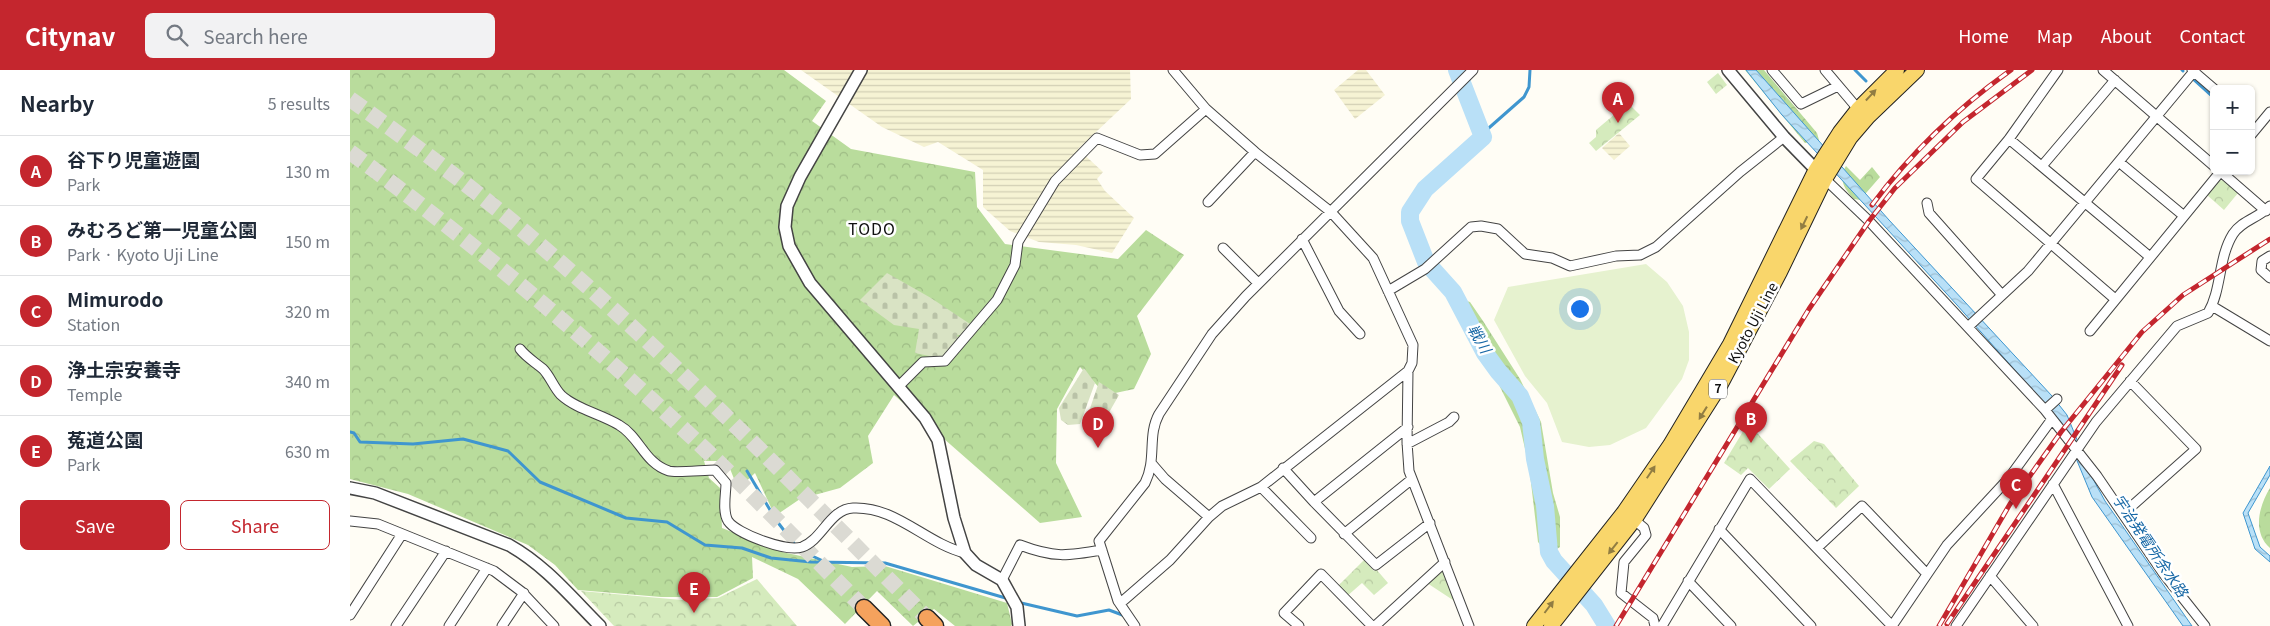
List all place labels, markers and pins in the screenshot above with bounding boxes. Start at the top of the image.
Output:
pin: A [1602,82,1634,123]
pin: B [1735,402,1767,443]
pin: D [1082,407,1114,448]
pin: C [2000,468,2032,509]
pin: E [678,572,710,613]

